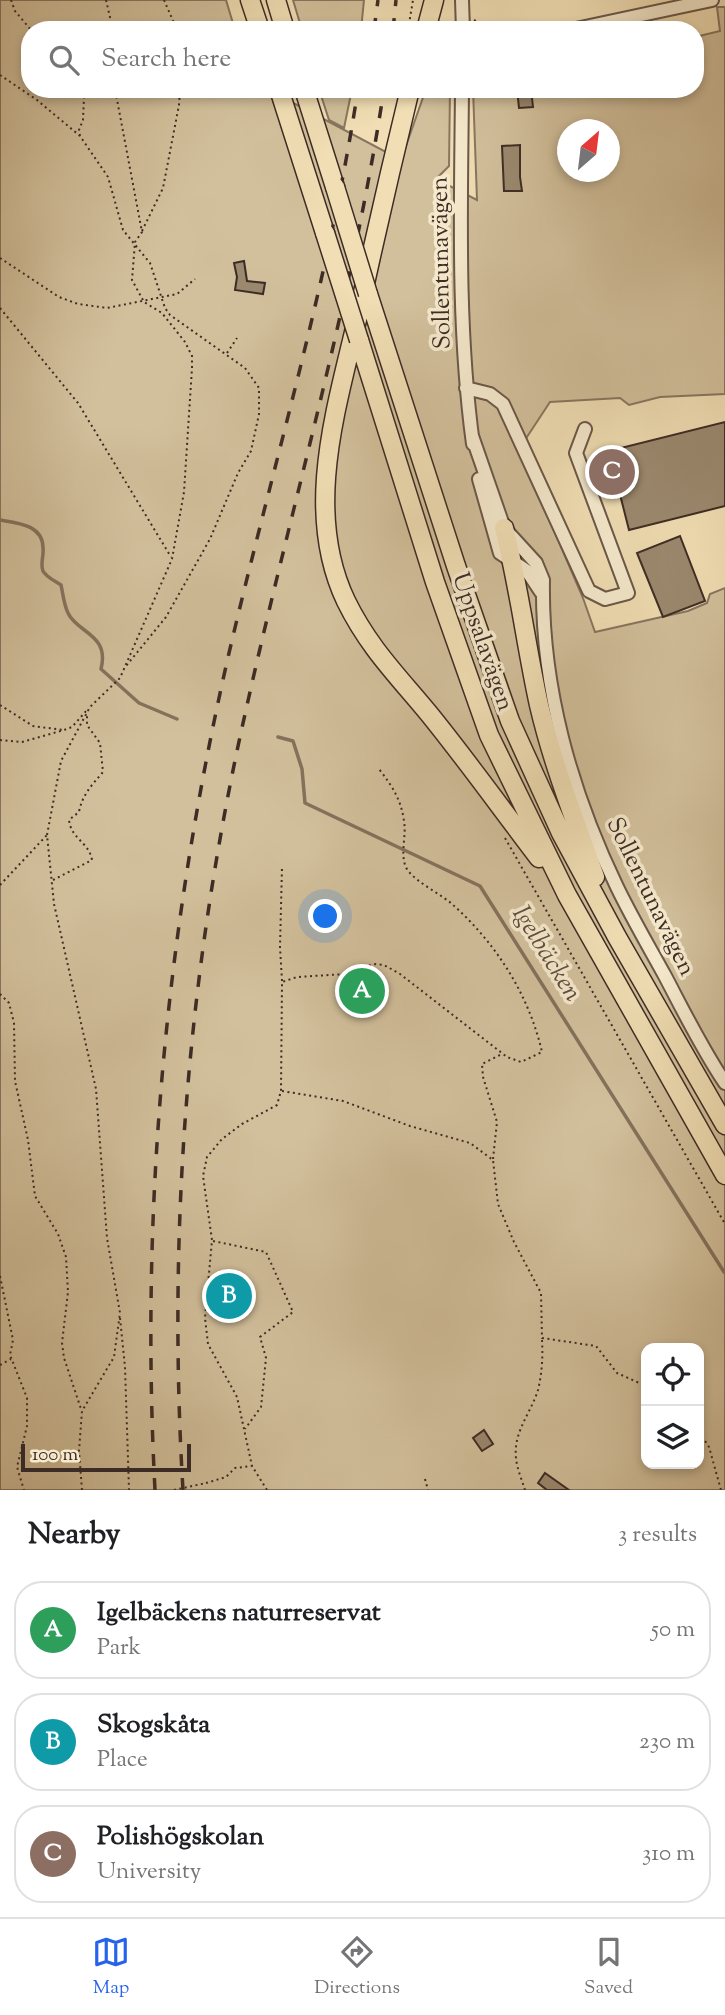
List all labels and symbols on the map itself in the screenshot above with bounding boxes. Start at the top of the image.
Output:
north arrow [557,119,620,182]
street label: Sollentunavägen [423,176,461,350]
pin: C [589,446,635,498]
street label: Uppsalavägen [442,568,522,716]
street label: Sollentunavägen [597,812,703,982]
your location [308,899,342,933]
water label: Igelbäcken [502,899,590,1009]
pin: A [339,965,385,1017]
pin: B [206,1270,252,1322]
scale bar [21,1441,191,1473]

